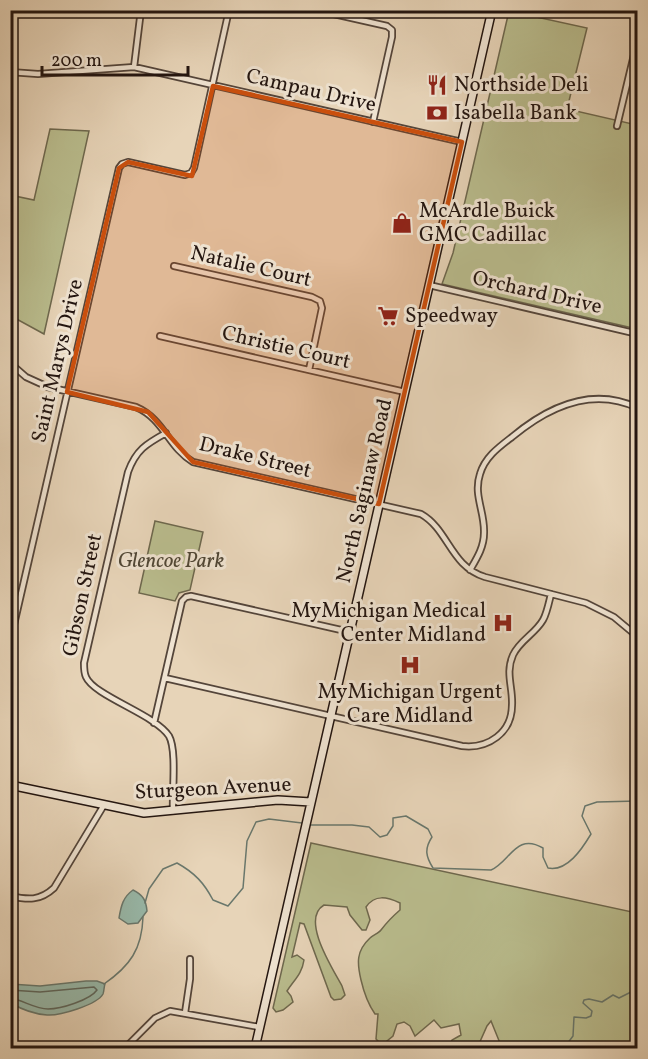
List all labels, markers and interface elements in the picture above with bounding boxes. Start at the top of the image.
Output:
scale bar [42,39,188,77]
text: 200 m [51,49,102,74]
street label: Campau Drive [243,62,379,120]
place label: Northside Deli [454,71,589,100]
restaurant icon: Northside Deli [425,73,449,97]
place label: Isabella Bank [454,99,578,128]
bank icon: Isabella Bank [425,101,449,125]
place label: McArdle Buick GMC Cadillac [419,197,555,250]
shop icon: McArdle Buick GMC Cadillac [390,211,414,235]
street label: Natalie Court [188,239,314,295]
street label: Orchard Drive [469,264,605,322]
street label: Saint Marys Drive [25,276,91,446]
place label: Speedway [405,302,498,331]
supermarket icon: Speedway [376,304,400,328]
street label: Christie Court [219,319,353,377]
street label: North Saginaw Road [330,396,400,586]
street label: Drake Street [196,430,314,486]
street label: Gibson Street [56,531,110,659]
park label: Glencoe Park [118,547,224,576]
place label: MyMichigan Medical Center Midland [291,597,486,650]
hospital icon: MyMichigan Medical Center Midland [491,611,515,635]
hospital icon: MyMichigan Urgent Care Midland [398,653,422,677]
place label: MyMichigan Urgent Care Midland [318,678,502,731]
street label: Sturgeon Avenue [134,770,292,808]

